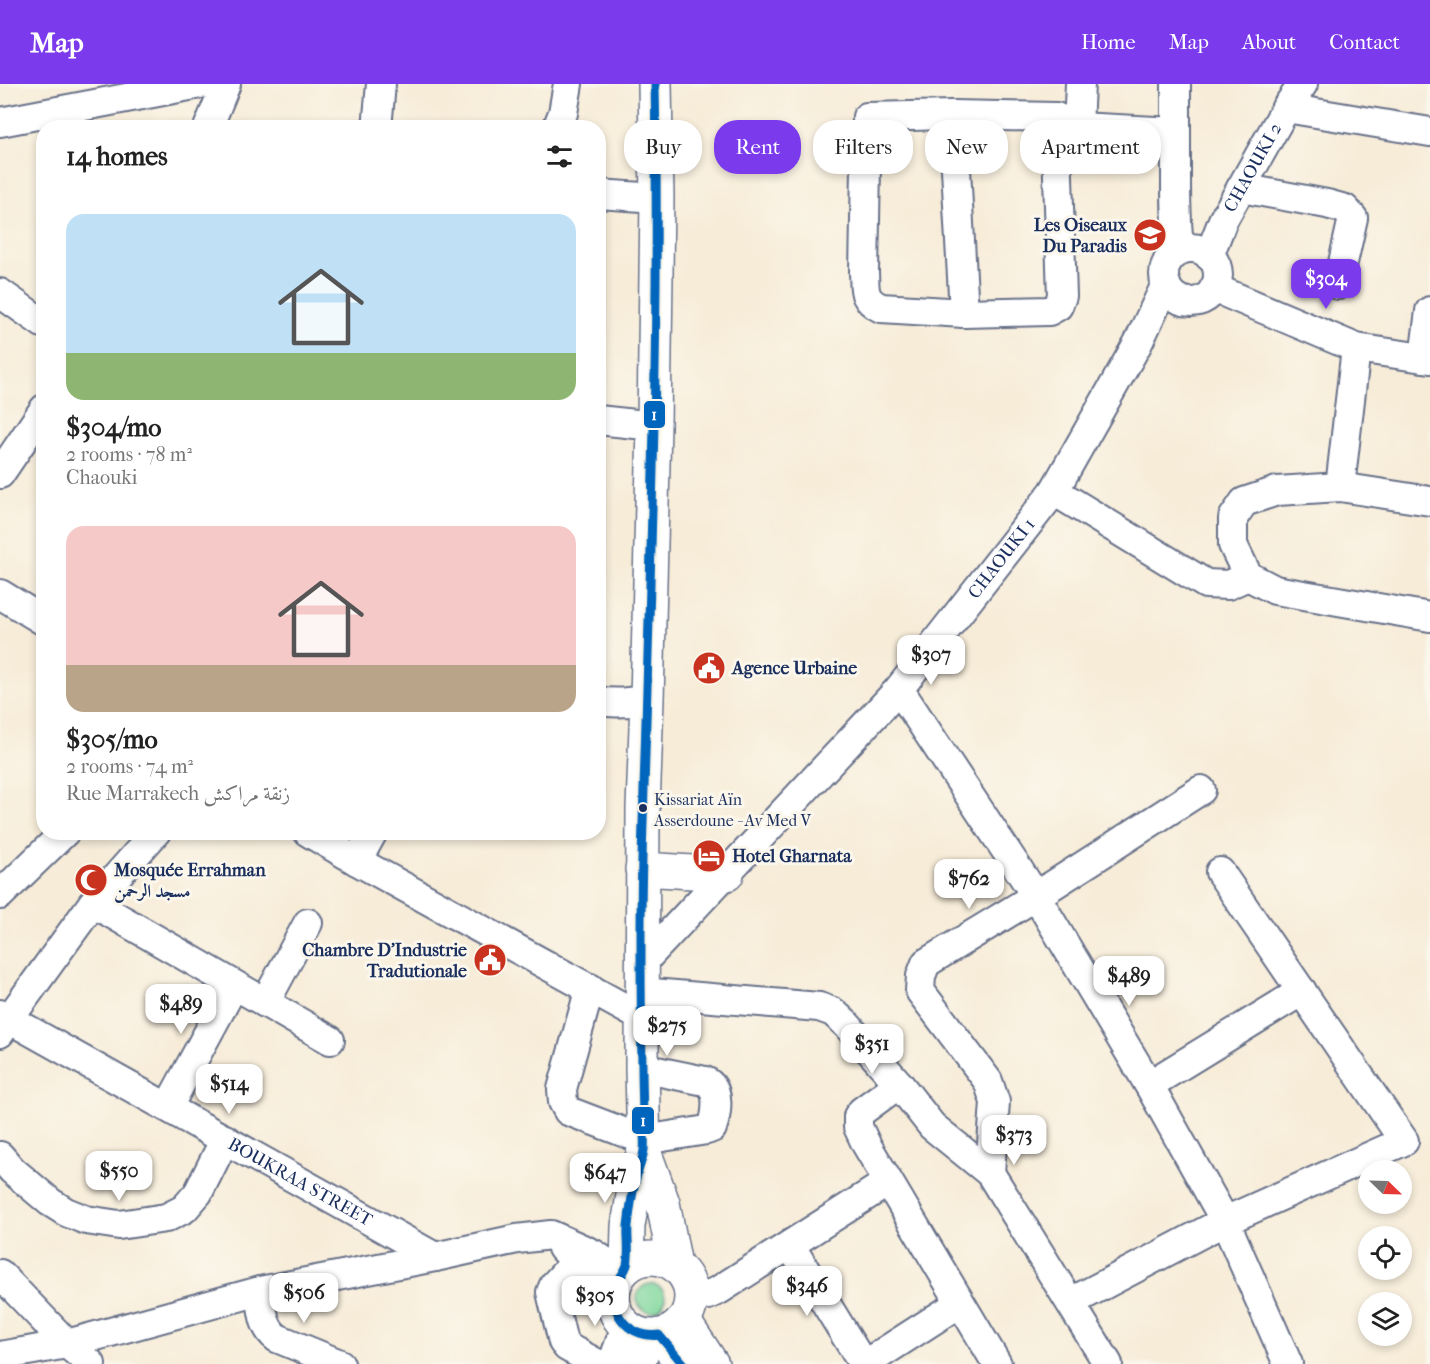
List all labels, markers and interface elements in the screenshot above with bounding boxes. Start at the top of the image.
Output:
text: Map [30,26,84,59]
text: Home [1081,30,1136,54]
text: Map [1169,30,1209,54]
text: About [1242,30,1296,54]
text: Contact [1329,30,1400,54]
street label: CHAOUKI 2 [1219,119,1286,216]
chip: Buy [624,120,702,174]
chip: Rent [714,120,801,174]
chip: Filters [813,120,913,174]
chip: New [925,120,1008,174]
chip: Apartment [1020,120,1161,174]
icon: filters [543,140,576,173]
text: 14 homes [66,141,168,172]
place label: Les Oiseaux Du Paradis [1034,215,1128,257]
school or university icon: Les Oiseaux Du Paradis [1132,217,1168,253]
icon: home [267,253,375,361]
pin: $304 [1290,259,1362,310]
text: $304 [1305,267,1347,290]
line badge: 1 [643,400,666,429]
text: 1 [651,405,657,424]
text: $304/mo [66,412,161,443]
text: 2 rooms · 78 m² [66,443,192,466]
text: Chaouki [66,466,137,489]
street label: CHAOUKI 1 [963,514,1039,603]
icon: home [267,565,375,673]
pin: $307 [895,635,967,686]
text: $307 [911,643,951,666]
public building icon: Agence Urbaine [691,650,727,686]
place label: Agence Urbaine [731,658,857,679]
text: $305/mo [66,724,158,755]
text: 2 rooms · 74 m² [66,755,193,778]
text: Rue Marrakech زنقة مراكش [66,782,290,805]
place label: Kissariat Aïn Asserdoune - Av Med V [653,790,812,830]
marker: Kissariat Aïn Asserdoune - Av Med V [637,802,649,814]
hotel icon: Hotel Gharnata [691,838,727,874]
place label: Hotel Gharnata [732,846,852,867]
pin: $762 [933,859,1005,910]
place label: Mosquée Errahman مسجد الرحمن [113,860,266,903]
mosque icon: Mosquée Errahman مسجد الرحمن [73,862,109,898]
text: $762 [948,867,990,890]
place label: Chambre D'Industrie Tradutionale [302,940,467,982]
public building icon: Chambre D'Industrie Tradutionale [472,942,508,978]
pin: $489 [1093,956,1165,1007]
text: $489 [1107,964,1151,987]
pin: $489 [145,984,217,1035]
text: $489 [159,992,203,1015]
pin: $275 [631,1006,703,1057]
text: $275 [647,1014,687,1037]
pin: $351 [836,1024,908,1075]
text: $351 [855,1032,890,1055]
pin: $514 [193,1064,265,1115]
text: $514 [210,1072,248,1095]
line badge: 1 [631,1106,655,1135]
text: 1 [640,1111,646,1130]
pin: $373 [978,1115,1050,1166]
text: $373 [995,1123,1033,1146]
street label: BOUKRAA STREET [225,1133,377,1231]
pin: $550 [83,1151,155,1202]
pin: $647 [569,1153,641,1204]
text: $550 [99,1159,139,1182]
north arrow [1358,1160,1412,1214]
map controls [1358,1160,1412,1346]
text: $647 [584,1161,626,1184]
button: locate [1358,1226,1412,1280]
pin: $346 [771,1266,843,1317]
pin: $506 [268,1273,340,1324]
text: $346 [786,1274,828,1297]
pin: $305 [559,1276,631,1327]
text: $506 [283,1281,325,1304]
text: $305 [576,1284,614,1307]
button: layers [1358,1292,1412,1346]

